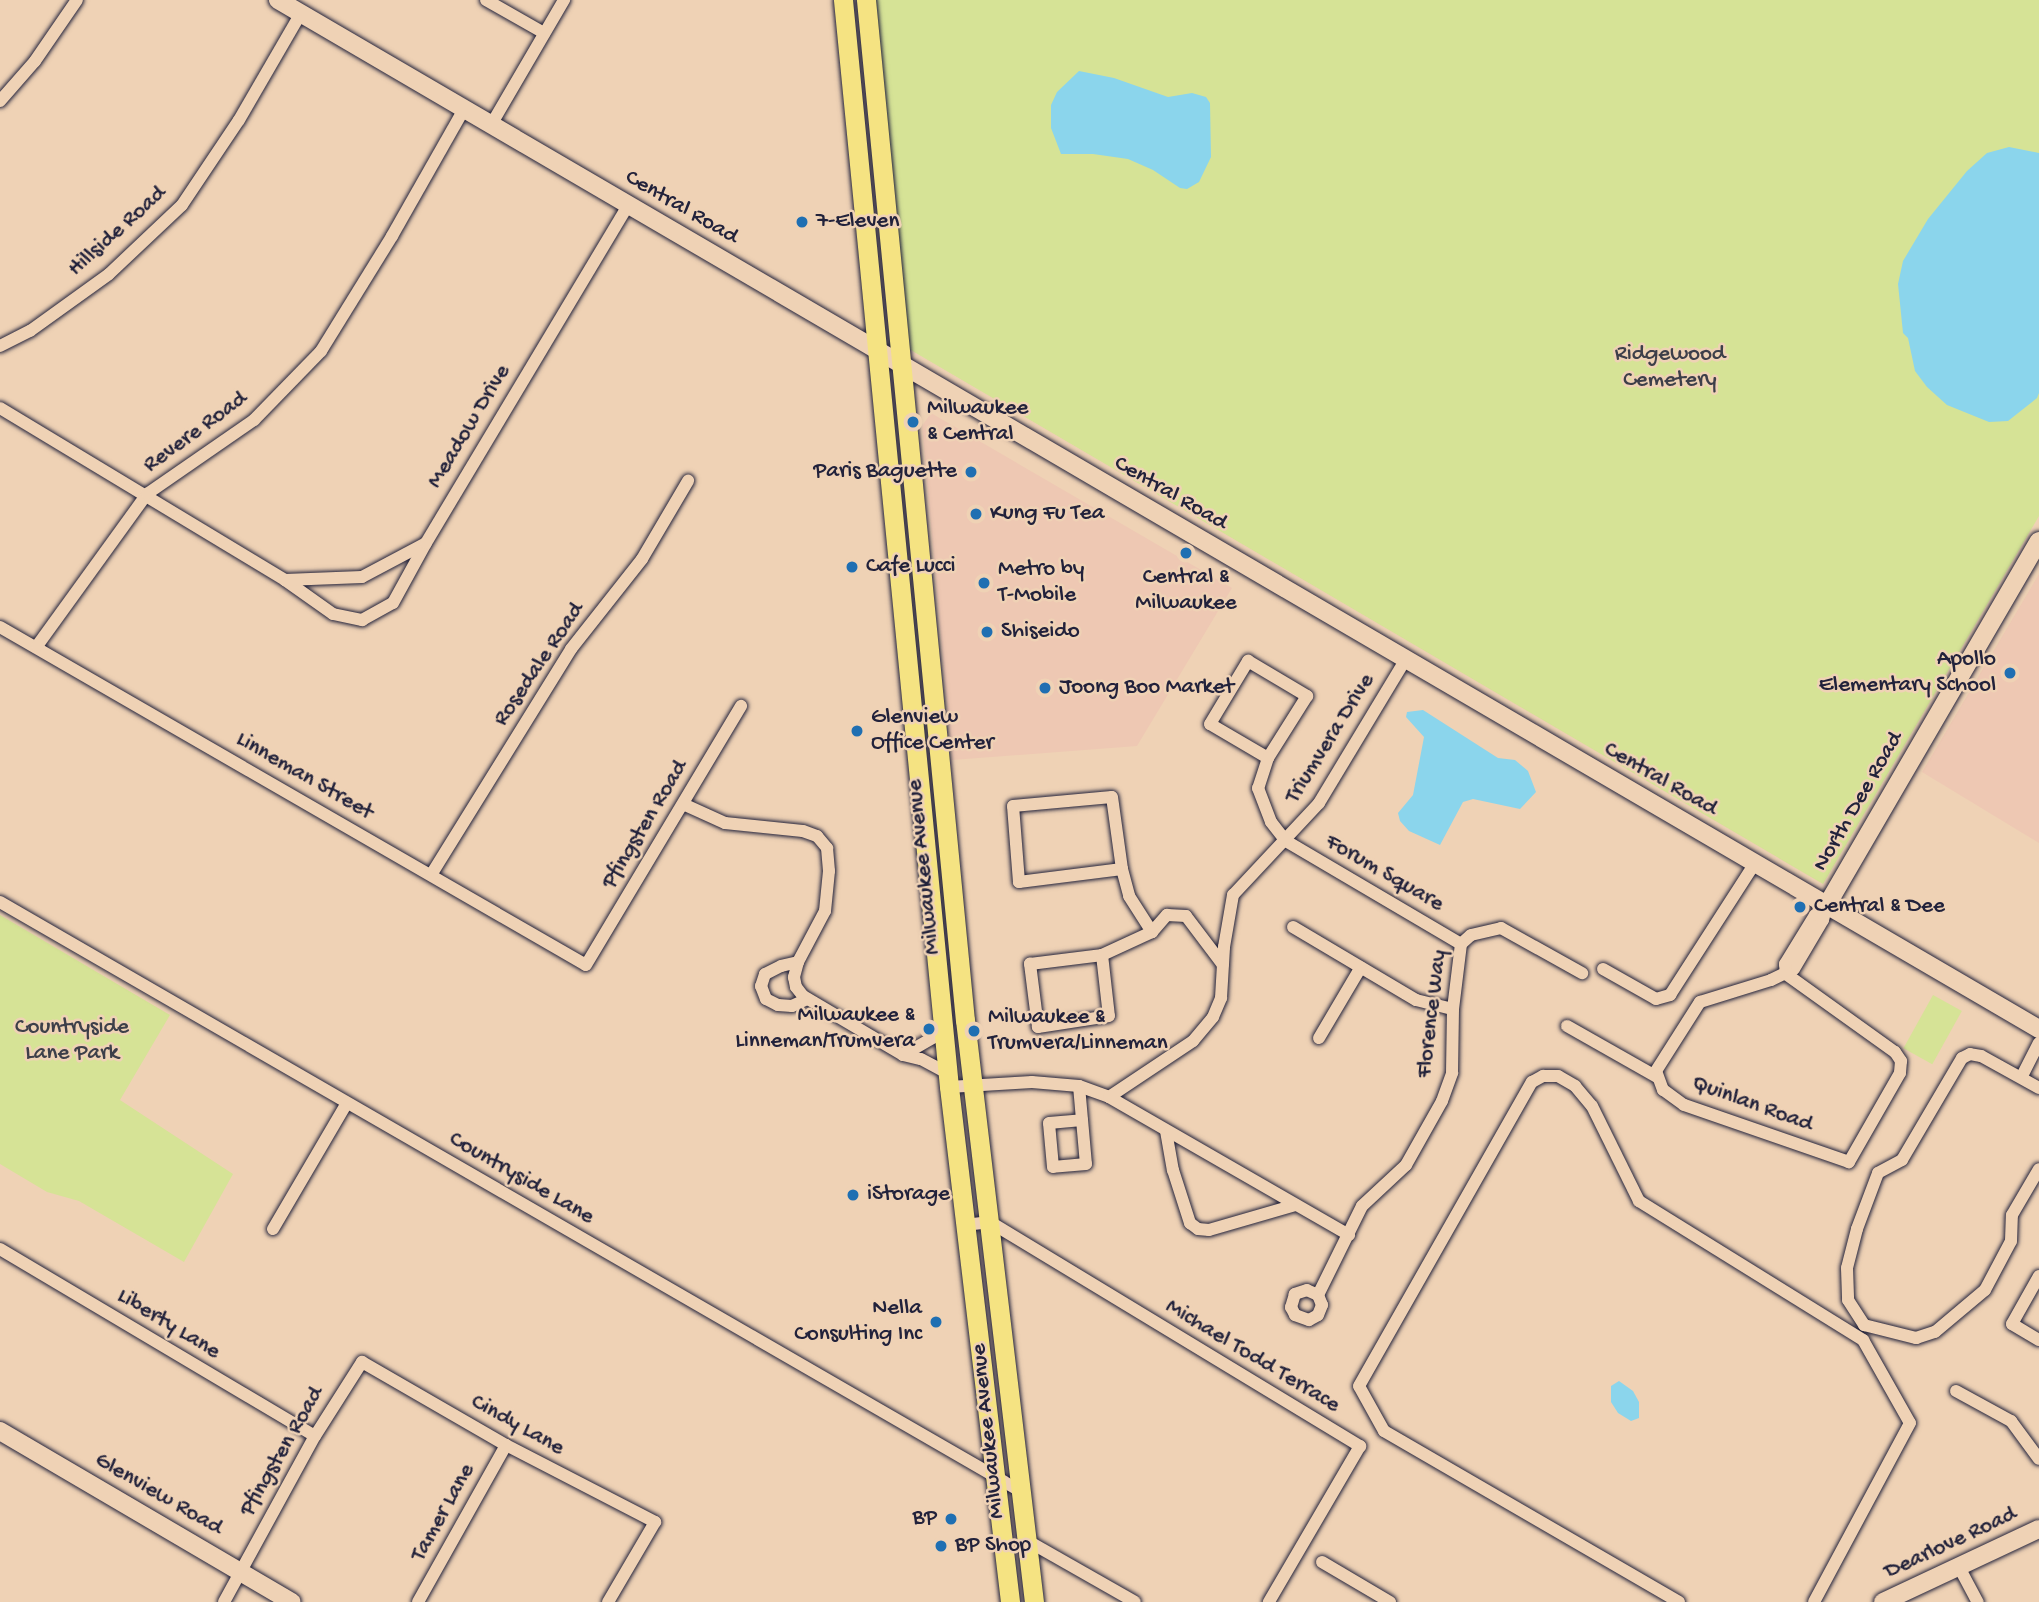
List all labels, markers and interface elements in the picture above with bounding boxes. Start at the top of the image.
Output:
street label: Central Road [619,164,743,252]
street label: Hillside Road [63,181,173,283]
place label: 7-Eleven [816,208,899,236]
marker: 7-Eleven [794,214,810,230]
park label: Ridgewood Cemetery [1615,341,1725,395]
street label: Meadow Drive [422,360,518,494]
street label: Revere Road [139,386,253,480]
place label: Milwaukee & Central [927,395,1028,449]
marker: Milwaukee & Central [905,414,921,430]
street label: Central Road [1108,450,1232,538]
place label: Paris Baguette [814,458,957,486]
marker: Paris Baguette [963,464,979,480]
place label: Kung Fu Tea [990,500,1104,528]
marker: Kung Fu Tea [968,506,984,522]
marker: Central & Milwaukee [1178,545,1194,561]
place label: Cafe Lucci [866,553,955,581]
place label: Metro by T-Mobile [998,556,1084,610]
marker: Cafe Lucci [844,559,860,575]
place label: Central & Milwaukee [1135,564,1237,618]
marker: Metro by T-Mobile [976,575,992,591]
street label: Rosedale Road [489,598,591,732]
place label: Shiseido [1001,618,1080,646]
marker: Shiseido [979,624,995,640]
place label: Apollo Elementary School [1819,646,1996,700]
marker: Apollo Elementary School [2002,665,2018,681]
street label: Triumvera Drive [1280,669,1382,809]
place label: Joong Boo Market [1059,674,1234,702]
marker: Joong Boo Market [1037,680,1053,696]
place label: Glenview Office Center [871,704,994,758]
marker: Glenview Office Center [849,723,865,739]
street label: Linneman Street [230,727,378,827]
street label: North Dee Road [1808,727,1910,877]
street label: Central Road [1598,736,1722,824]
street label: Pfingsten Road [597,756,695,894]
street label: Milwaukee Avenue [902,778,948,956]
street label: Forum Square [1320,829,1448,919]
place label: Central & Dee [1814,893,1945,921]
marker: Central & Dee [1792,899,1808,915]
street label: Florence Way [1411,949,1455,1079]
place label: Milwaukee & Linneman/Trumvera [735,1002,915,1056]
place label: Milwaukee & Trumvera/Linneman [988,1004,1168,1058]
park label: Countryside Lane Park [15,1014,129,1068]
marker: Milwaukee & Linneman/Trumvera [921,1021,937,1037]
marker: Milwaukee & Trumvera/Linneman [966,1023,982,1039]
street label: Quinlan Road [1688,1070,1816,1140]
street label: Countryside Lane [443,1126,599,1232]
place label: iStorage [867,1181,950,1209]
marker: iStorage [845,1187,861,1203]
street label: Liberty Lane [111,1283,225,1367]
street label: Michael Todd Terrace [1160,1294,1344,1420]
place label: Nella Consulting Inc [794,1295,922,1349]
marker: Nella Consulting Inc [928,1314,944,1330]
street label: Milwaukee Avenue [966,1342,1012,1520]
street label: Pfingsten Road [235,1382,331,1522]
street label: Cindy Lane [465,1389,569,1463]
street label: Glenview Road [89,1447,227,1543]
street label: Tamer Lane [406,1459,482,1567]
street label: Dearlove Road [1881,1501,2021,1587]
place label: BP [913,1505,937,1533]
marker: BP [943,1511,959,1527]
place label: BP Shop [955,1532,1031,1560]
marker: BP Shop [933,1538,949,1554]

